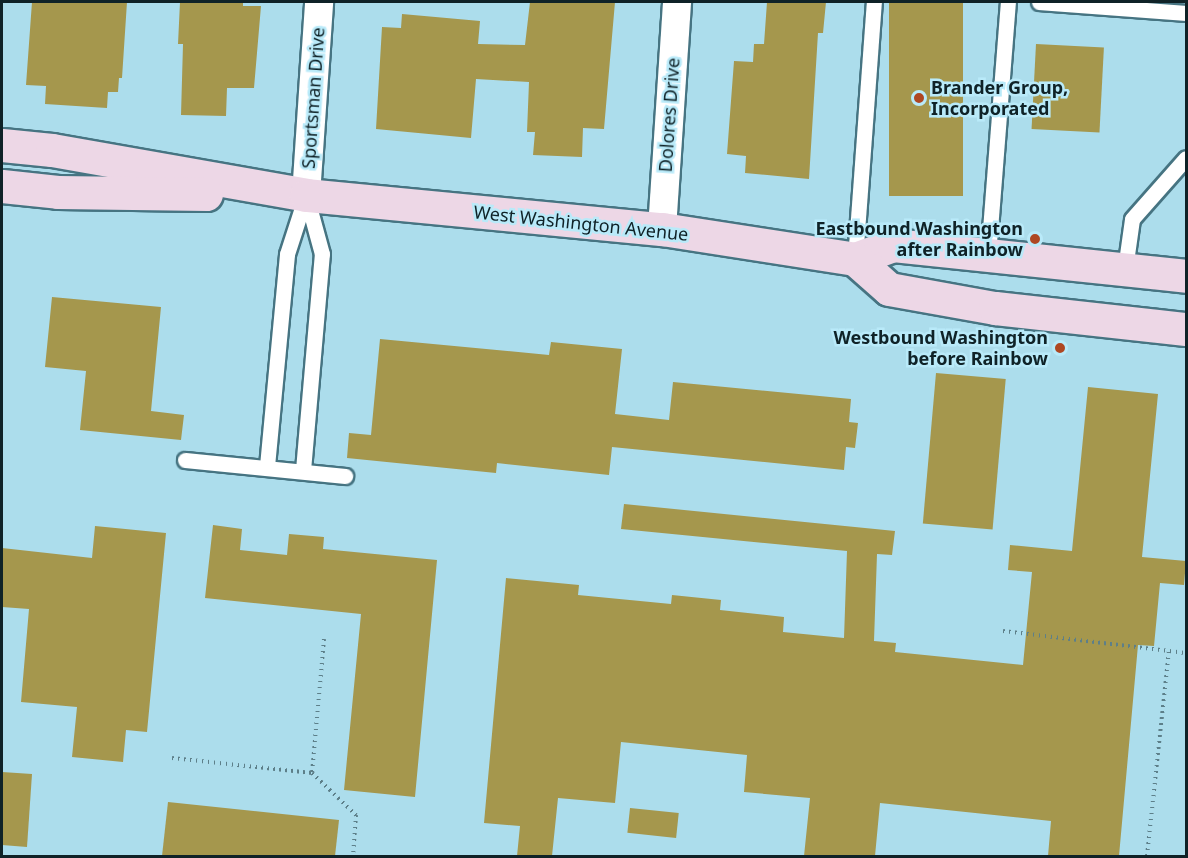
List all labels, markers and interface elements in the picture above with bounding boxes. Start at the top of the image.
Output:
street label: Sportsman Drive [297,27,329,169]
street label: Dolores Drive [654,57,684,173]
place label: Brander Group, Incorporated [931,77,1068,119]
marker: Brander Group, Incorporated [912,91,926,105]
street label: West Washington Avenue [473,201,689,245]
place label: Eastbound Washington after Rainbow [815,218,1023,260]
marker: Eastbound Washington after Rainbow [1028,232,1042,246]
place label: Westbound Washington before Rainbow [833,327,1048,370]
marker: Westbound Washington before Rainbow [1053,341,1067,355]

